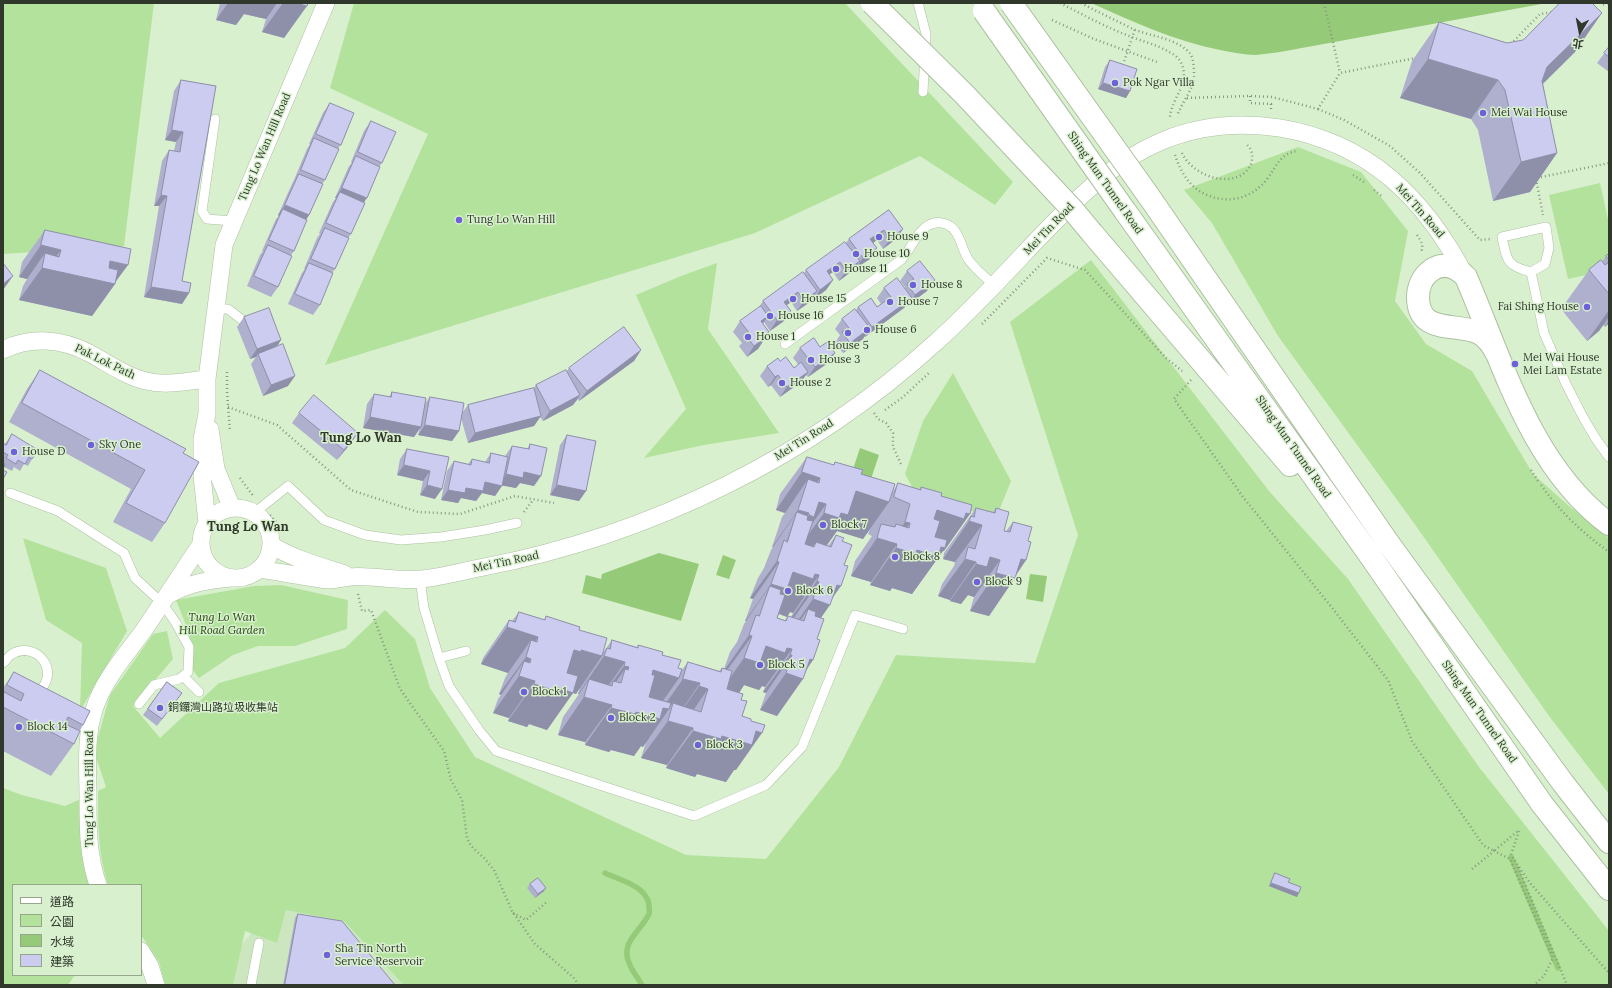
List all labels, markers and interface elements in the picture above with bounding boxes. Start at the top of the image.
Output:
north arrow [1560,12,1600,52]
text: 北 [1571,36,1585,52]
place label: Pok Ngar Villa [1123,76,1194,90]
marker: Pok Ngar Villa [1110,78,1120,88]
street label: Tung Lo Wan Hill Road [236,91,294,203]
place label: Mei Wai House [1491,106,1568,120]
marker: Mei Wai House [1478,108,1488,118]
street label: Shing Mun Tunnel Road [1065,129,1145,237]
street label: Mei Tin Road [1393,181,1447,241]
street label: Mei Tin Road [1021,200,1077,258]
place label: Tung Lo Wan Hill [467,213,555,227]
marker: Tung Lo Wan Hill [454,215,464,225]
place label: House 9 [887,230,929,244]
marker: House 9 [874,232,884,242]
place label: House 10 [864,247,910,261]
marker: House 10 [851,249,861,259]
place label: House 11 [844,262,887,276]
marker: House 11 [831,264,841,274]
place label: House 8 [921,278,962,292]
marker: House 8 [908,280,918,290]
place label: House 15 [801,292,846,306]
marker: House 15 [788,294,798,304]
place label: House 7 [898,295,938,309]
marker: House 7 [885,297,895,307]
place label: Fai Shing House [1498,300,1579,314]
marker: Fai Shing House [1582,302,1592,312]
place label: House 16 [778,309,824,323]
marker: House 16 [765,311,775,321]
place label: House 6 [875,323,917,337]
marker: House 6 [862,325,872,335]
marker: House 5 [843,328,853,338]
place label: House 1 [756,330,795,344]
marker: House 1 [743,332,753,342]
place label: House 5 [827,339,869,353]
street label: Pak Lok Path [73,342,137,382]
place label: Mei Wai House Mei Lam Estate [1523,351,1602,377]
place label: House 3 [819,353,860,367]
marker: House 3 [806,355,816,365]
marker: Mei Wai House Mei Lam Estate [1510,359,1520,369]
place label: House 2 [790,376,831,390]
marker: House 2 [777,378,787,388]
street label: Shing Mun Tunnel Road [1253,393,1333,501]
street label: Mei Tin Road [772,417,836,463]
district label: Tung Lo Wan [320,430,402,446]
place label: Sky One [99,438,141,452]
marker: Sky One [86,440,96,450]
place label: House D [22,445,65,459]
marker: House D [9,447,19,457]
place label: Block 7 [831,518,867,532]
district label: Tung Lo Wan [207,519,289,535]
marker: Block 7 [818,520,828,530]
street label: Mei Tin Road [472,549,540,575]
place label: Block 8 [903,550,940,564]
marker: Block 8 [890,552,900,562]
place label: Block 9 [985,575,1022,589]
marker: Block 9 [972,577,982,587]
place label: Block 6 [796,584,833,598]
marker: Block 6 [783,586,793,596]
park label: Tung Lo Wan Hill Road Garden [179,611,265,637]
place label: Block 5 [768,658,805,672]
street label: Shing Mun Tunnel Road [1439,658,1519,766]
marker: Block 5 [755,660,765,670]
place label: Block 1 [532,685,567,699]
marker: Block 1 [519,687,529,697]
place label: 銅鑼灣山路垃圾收集站 [168,701,278,715]
marker: 銅鑼灣山路垃圾收集站 [155,703,165,713]
place label: Block 2 [619,711,656,725]
marker: Block 2 [606,713,616,723]
place label: Block 14 [27,720,68,734]
marker: Block 14 [14,722,24,732]
street label: Tung Lo Wan Hill Road [83,731,97,847]
place label: Block 3 [706,738,743,752]
marker: Block 3 [693,740,703,750]
legend [12,884,142,976]
text: 道路 [50,894,74,909]
text: 公園 [50,914,74,929]
text: 水域 [50,934,74,949]
place label: Sha Tin North Service Reservoir [335,942,424,968]
marker: Sha Tin North Service Reservoir [322,950,332,960]
text: 建築 [50,954,74,969]

